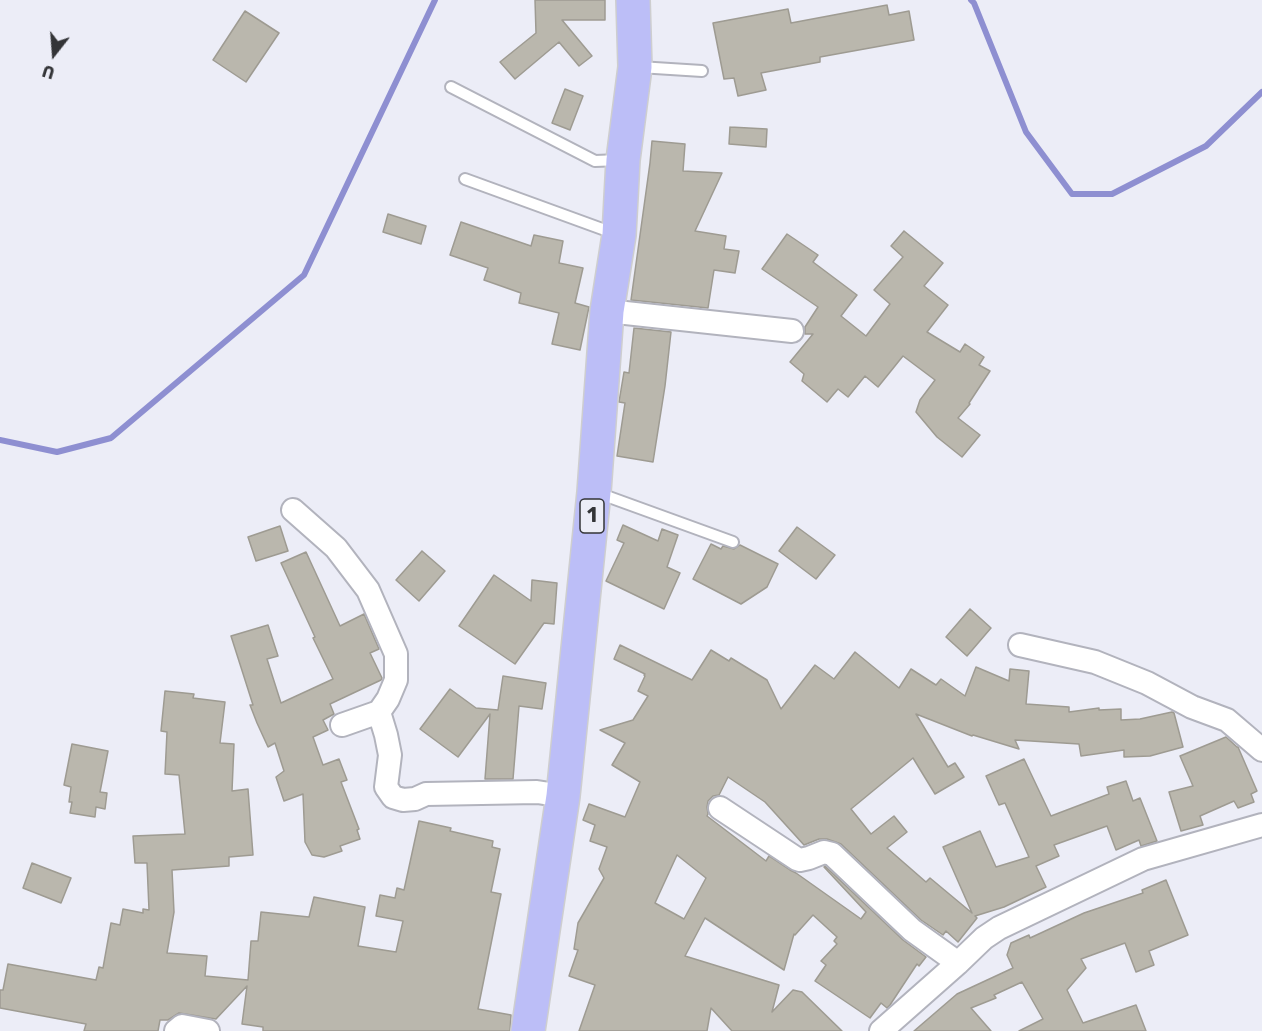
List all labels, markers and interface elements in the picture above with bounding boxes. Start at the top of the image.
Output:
north arrow [24,24,84,84]
text: U [40,61,57,82]
road number: 1 [580,499,604,533]

